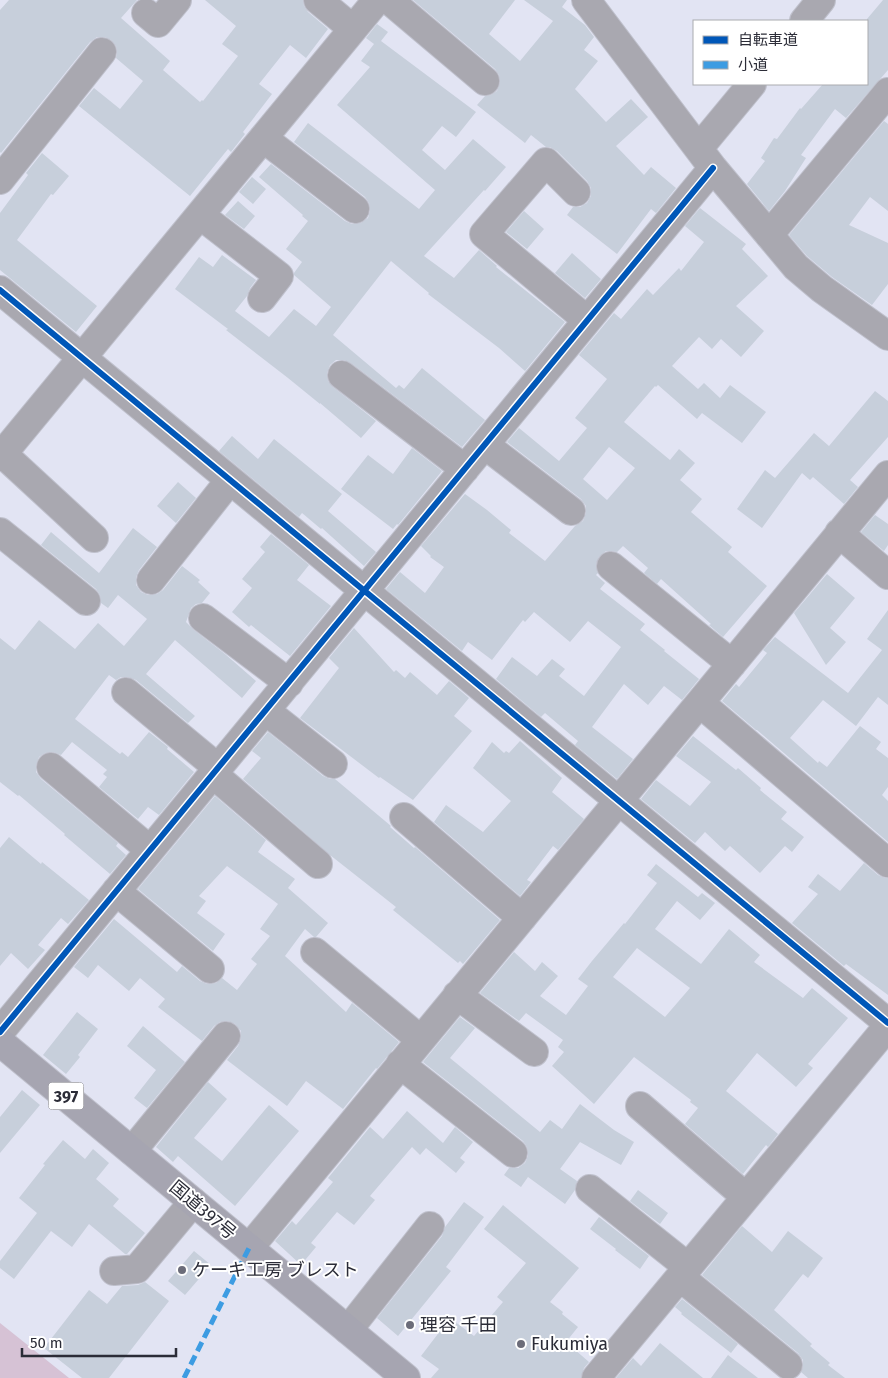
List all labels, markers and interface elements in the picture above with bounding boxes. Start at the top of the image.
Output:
legend [693,20,868,85]
text: 自転車道 [738,31,798,49]
text: 小道 [738,56,768,74]
road number: 397 [48,1082,84,1110]
street label: 国道397号 [165,1176,241,1244]
place label: ケーキ工房 ブレスト [192,1259,359,1281]
marker: ケーキ工房 ブレスト [176,1264,188,1276]
place label: 理容 千田 [420,1314,497,1336]
marker: 理容 千田 [404,1319,416,1331]
scale bar [22,1326,176,1358]
place label: Fukumiya [531,1333,608,1355]
text: 50 m [30,1334,63,1352]
marker: Fukumiya [515,1338,527,1350]

